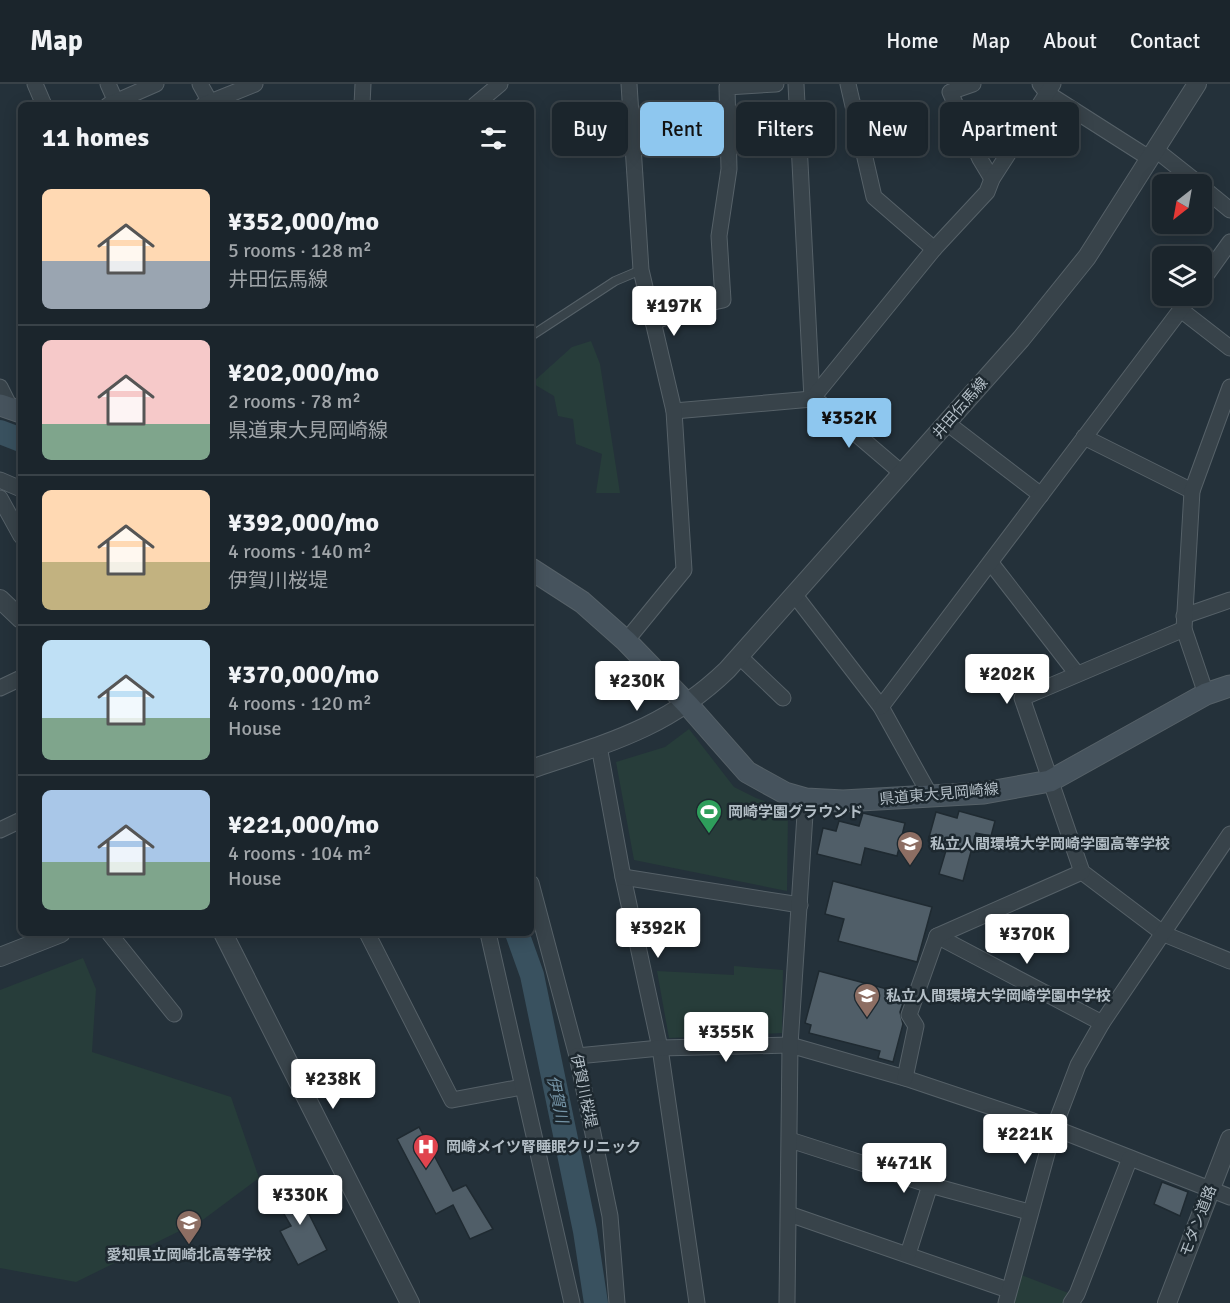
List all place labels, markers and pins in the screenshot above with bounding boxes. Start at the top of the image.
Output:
pin: ¥197K [632,286,716,337]
pin: ¥352K [807,398,891,449]
pin: ¥202K [965,654,1049,705]
pin: ¥230K [595,661,679,712]
sports icon: 岡崎学園グラウンド [694,797,724,835]
place label: 岡崎学園グラウンド [728,803,863,821]
school or university icon: 私立人間環境大学岡崎学園高等学校 [895,829,925,867]
place label: 私立人間環境大学岡崎学園高等学校 [930,835,1170,853]
pin: ¥392K [616,908,700,959]
pin: ¥370K [985,914,1069,965]
school or university icon: 私立人間環境大学岡崎学園中学校 [852,981,882,1019]
place label: 私立人間環境大学岡崎学園中学校 [886,987,1111,1005]
pin: ¥355K [684,1012,768,1063]
pin: ¥238K [291,1059,375,1110]
pin: ¥221K [983,1114,1067,1165]
hospital icon: 岡崎メイツ腎睡眠クリニック [411,1132,441,1170]
place label: 岡崎メイツ腎睡眠クリニック [446,1138,641,1156]
pin: ¥471K [862,1143,946,1194]
pin: ¥330K [258,1175,342,1226]
school or university icon: 愛知県立岡崎北高等学校 [174,1208,204,1246]
place label: 愛知県立岡崎北高等学校 [106,1246,272,1264]

